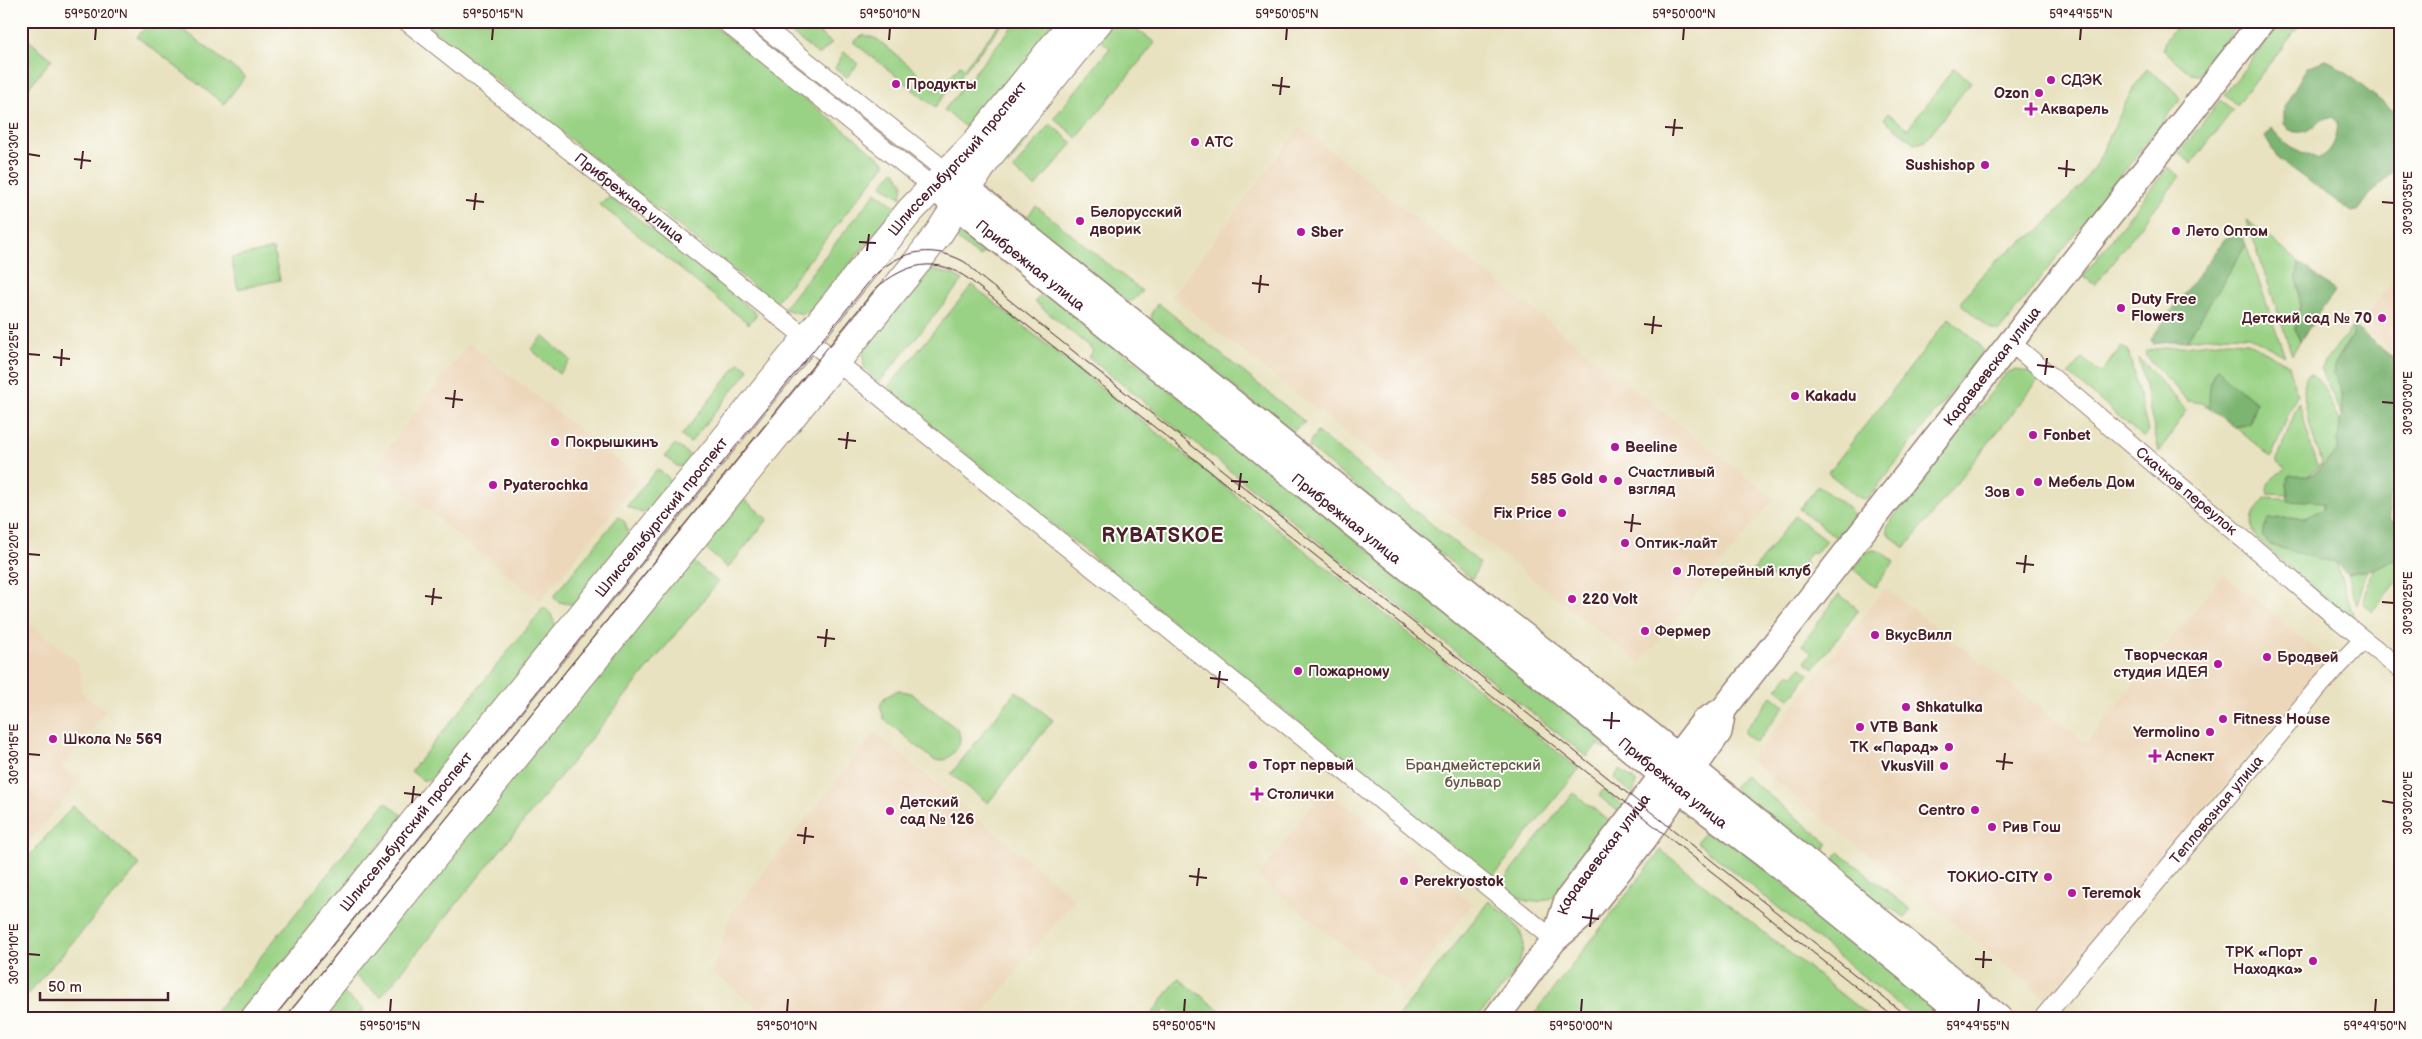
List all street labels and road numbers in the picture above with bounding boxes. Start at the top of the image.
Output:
street label: Шлиссельбургский проспект [884,78,1031,240]
street label: Прибрежная улица [570,149,688,248]
street label: Прибрежная улица [972,216,1089,315]
street label: Караваевская улица [1940,303,2045,430]
street label: Шлиссельбургский проспект [591,434,732,601]
street label: Скачков переулок [2131,443,2241,540]
street label: Прибрежная улица [1287,470,1405,569]
street label: Прибрежная улица [1614,734,1731,833]
street label: Шлиссельбургский проспект [336,748,477,916]
street label: Тепловозная улица [2166,752,2268,868]
street label: Караваевская улица [1554,790,1655,918]

